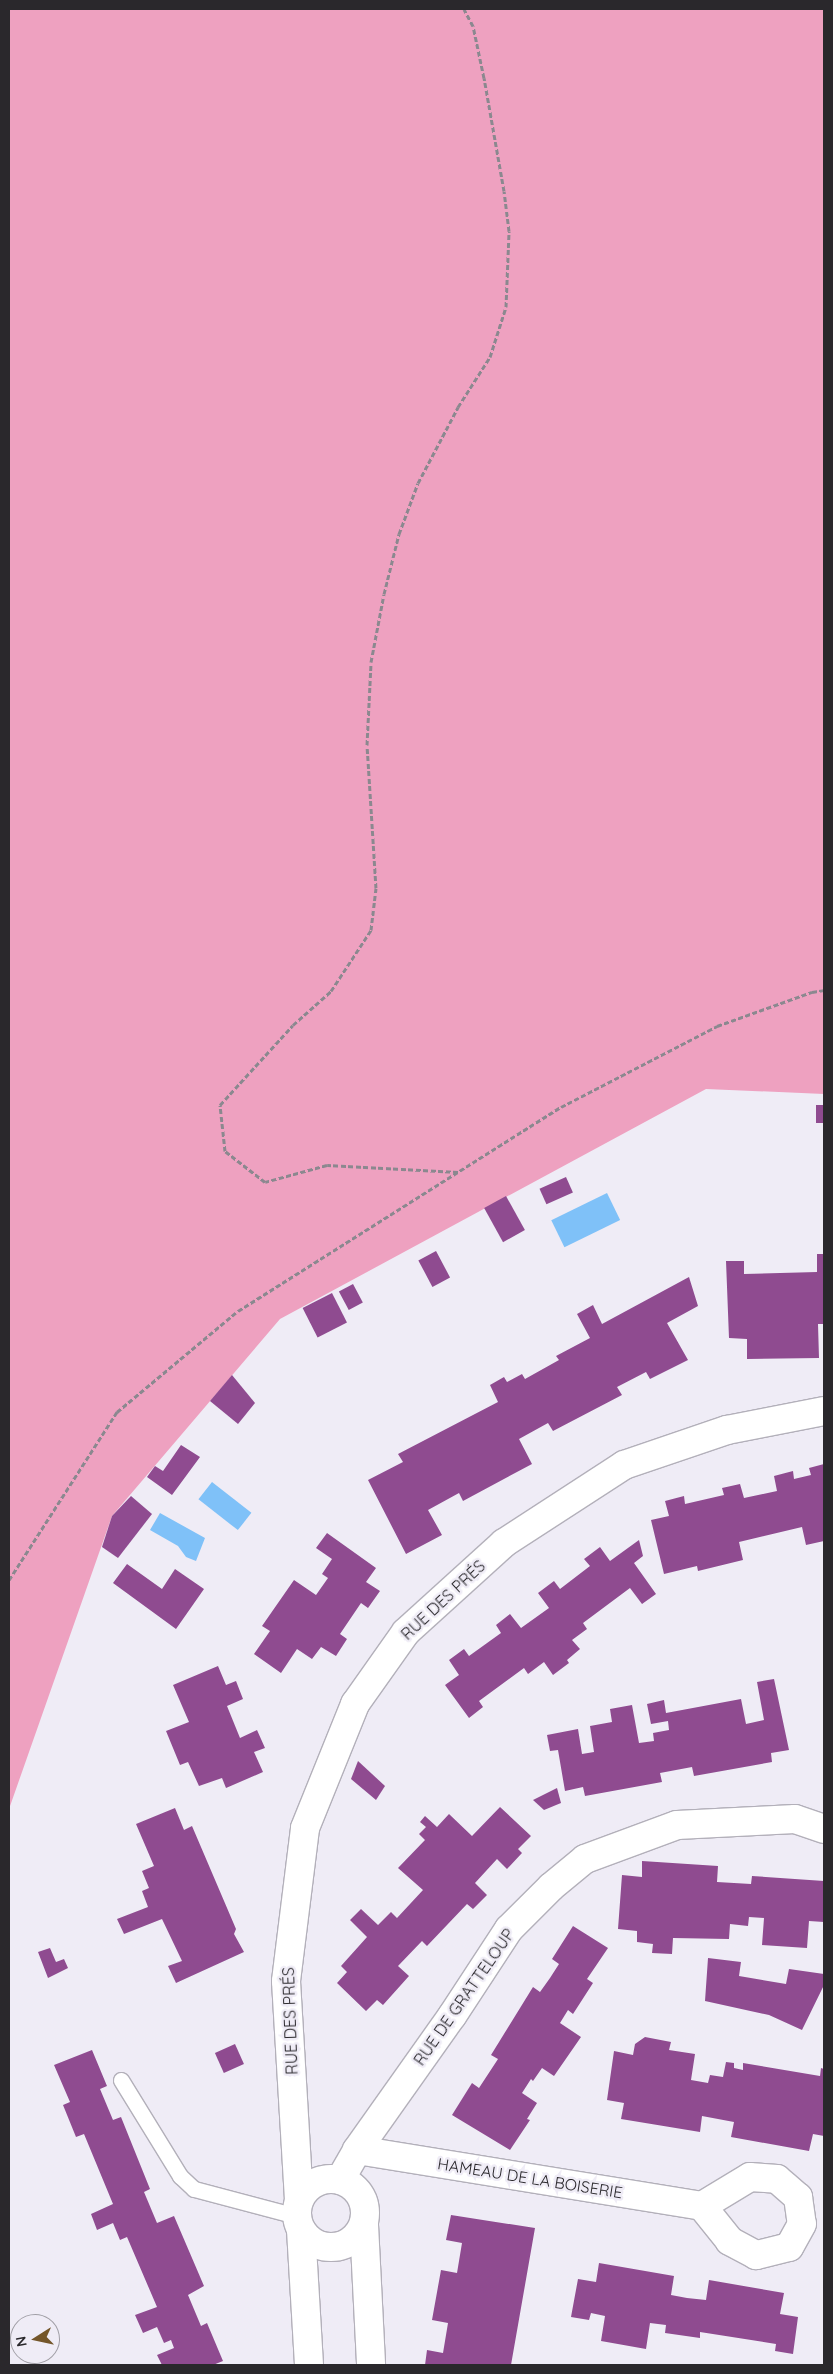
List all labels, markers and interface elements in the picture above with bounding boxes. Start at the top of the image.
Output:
street label: RUE DES PRÉS [397,1556,489,1644]
street label: RUE DE GRATTELOUP [410,1925,518,2069]
street label: RUE DES PRÉS [279,1967,301,2075]
street label: HAMEAU DE LA BOISERIE [436,2154,624,2202]
north arrow [10,2314,60,2364]
text: N [11,2335,31,2348]

